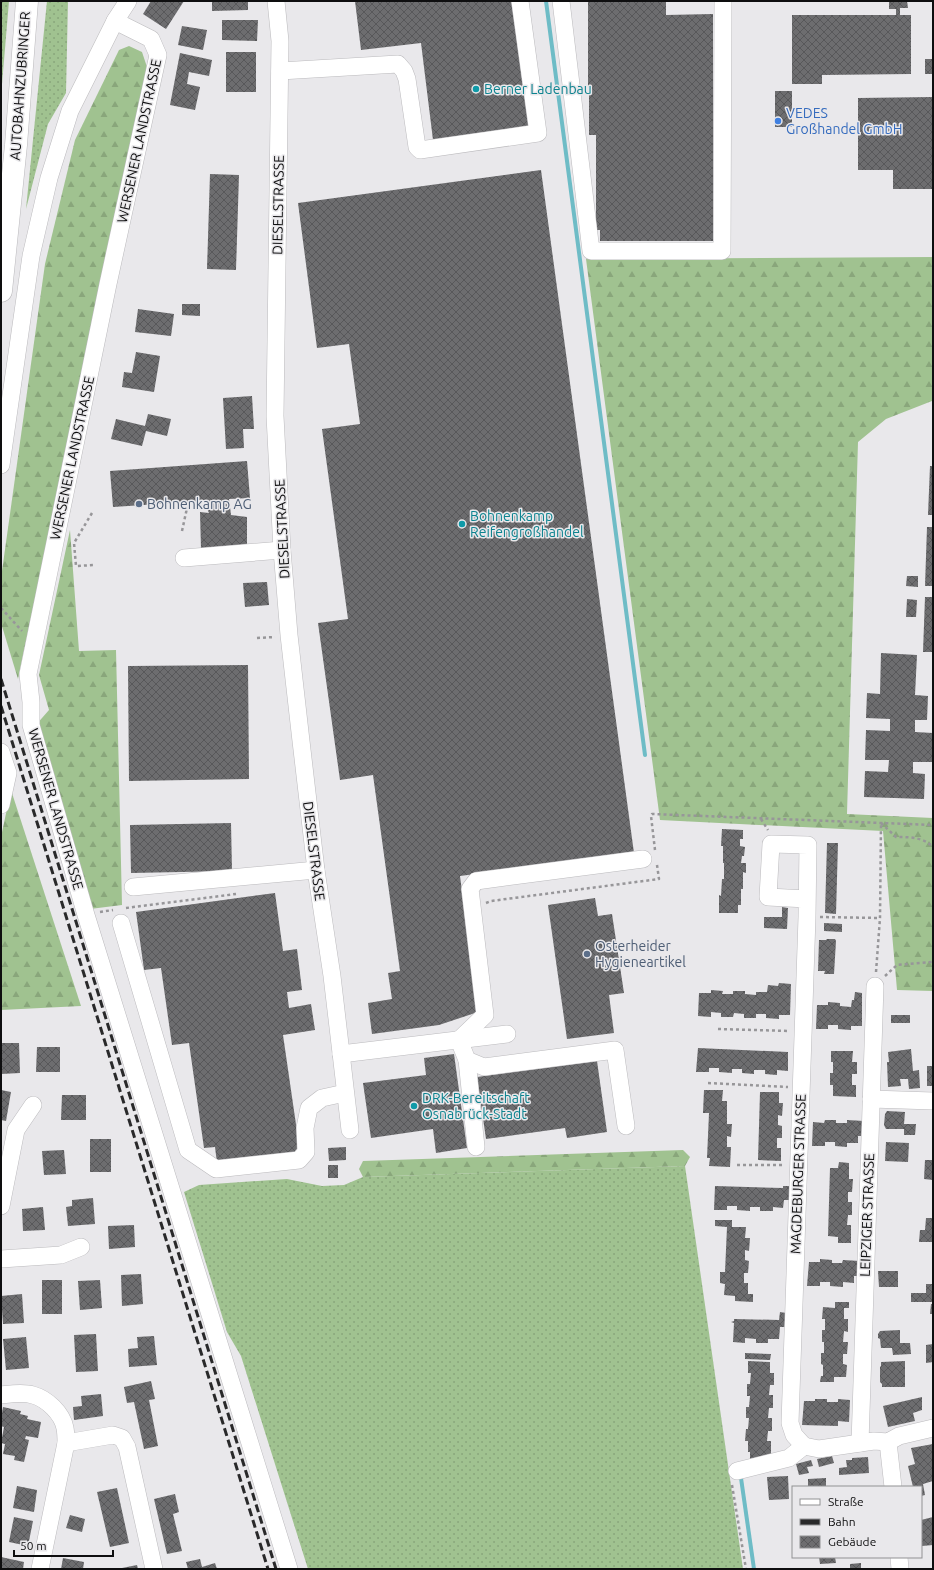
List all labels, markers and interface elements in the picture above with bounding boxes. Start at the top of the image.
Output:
street label: AUTOBAHNZUBRINGER [7,11,33,161]
street label: WERSENER LANDSTRASSE [114,57,164,224]
place label: Berner Ladenbau [484,81,592,97]
marker: Berner Ladenbau [471,84,481,94]
place label: VEDES Großhandel GmbH [786,105,903,137]
marker: VEDES Großhandel GmbH [773,116,783,126]
street label: DIESELSTRASSE [269,155,287,255]
street label: WERSENER LANDSTRASSE [47,374,97,541]
street label: DIESELSTRASSE [271,479,293,579]
place label: Bohnenkamp AG [147,496,252,512]
marker: Bohnenkamp AG [134,499,144,509]
place label: Bohnenkamp Reifengroßhandel [470,508,584,540]
marker: Bohnenkamp Reifengroßhandel [457,519,467,529]
street label: WERSENER LANDSTRASSE [25,726,87,892]
street label: DIESELSTRASSE [300,800,328,902]
place label: Osterheider Hygieneartikel [595,938,686,970]
marker: Osterheider Hygieneartikel [582,949,592,959]
place label: DRK-Bereitschaft Osnabrück-Stadt [422,1090,530,1122]
street label: MAGDEBURGER STRASSE [787,1093,809,1254]
marker: DRK-Bereitschaft Osnabrück-Stadt [409,1101,419,1111]
street label: LEIPZIGER STRASSE [857,1153,877,1277]
legend [792,1486,922,1558]
text: Straße [828,1495,864,1508]
text: Bahn [828,1515,856,1528]
scale bar [14,1532,113,1558]
text: Gebäude [828,1535,876,1548]
text: 50 m [20,1539,47,1552]

